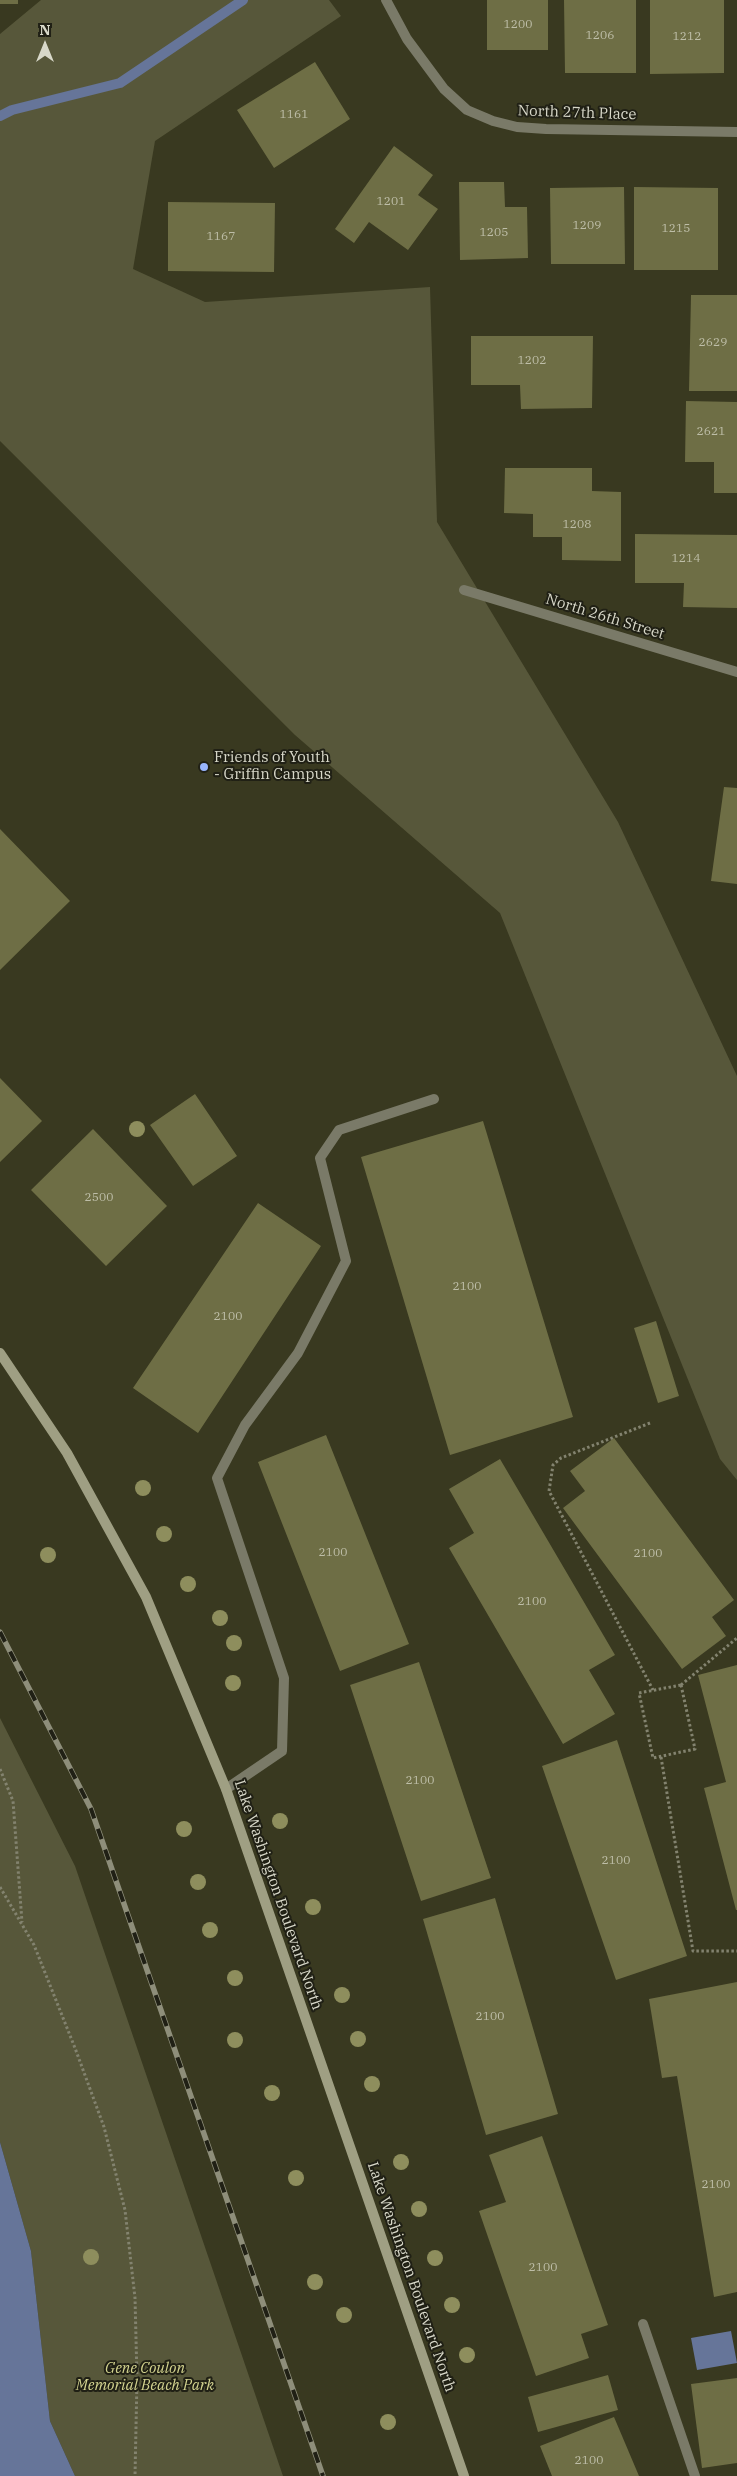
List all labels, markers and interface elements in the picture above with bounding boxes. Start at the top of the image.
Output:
house number: 1200 [504,18,532,32]
north arrow [20,20,70,70]
text: N [39,21,51,39]
house number: 1206 [586,29,614,43]
house number: 1212 [673,30,701,44]
street label: North 27th Place [517,102,637,124]
house number: 1161 [280,108,308,122]
house number: 1201 [377,195,405,209]
house number: 1209 [573,219,601,233]
house number: 1215 [662,222,690,236]
house number: 1205 [480,226,508,240]
house number: 1167 [207,230,235,244]
house number: 2629 [699,336,727,350]
house number: 1202 [518,354,546,368]
house number: 2621 [697,425,725,439]
house number: 1208 [563,518,591,532]
house number: 1214 [672,552,700,566]
street label: North 26th Street [543,590,667,644]
place label: Friends of Youth - Griffin Campus [214,749,331,784]
marker: Friends of Youth - Griffin Campus [198,761,210,773]
house number: 2500 [85,1191,113,1205]
house number: 2100 [453,1280,481,1294]
house number: 2100 [214,1310,242,1324]
house number: 2100 [319,1546,347,1560]
house number: 2100 [634,1547,662,1561]
house number: 2100 [518,1595,546,1609]
house number: 2100 [406,1774,434,1788]
street label: Lake Washington Boulevard North [230,1778,326,2012]
house number: 2100 [602,1854,630,1868]
house number: 2100 [476,2010,504,2024]
street label: Lake Washington Boulevard North [363,2160,459,2394]
house number: 2100 [702,2178,730,2192]
house number: 2100 [529,2261,557,2275]
park label: Gene Coulon Memorial Beach Park [76,2360,214,2395]
house number: 2100 [575,2454,603,2468]

